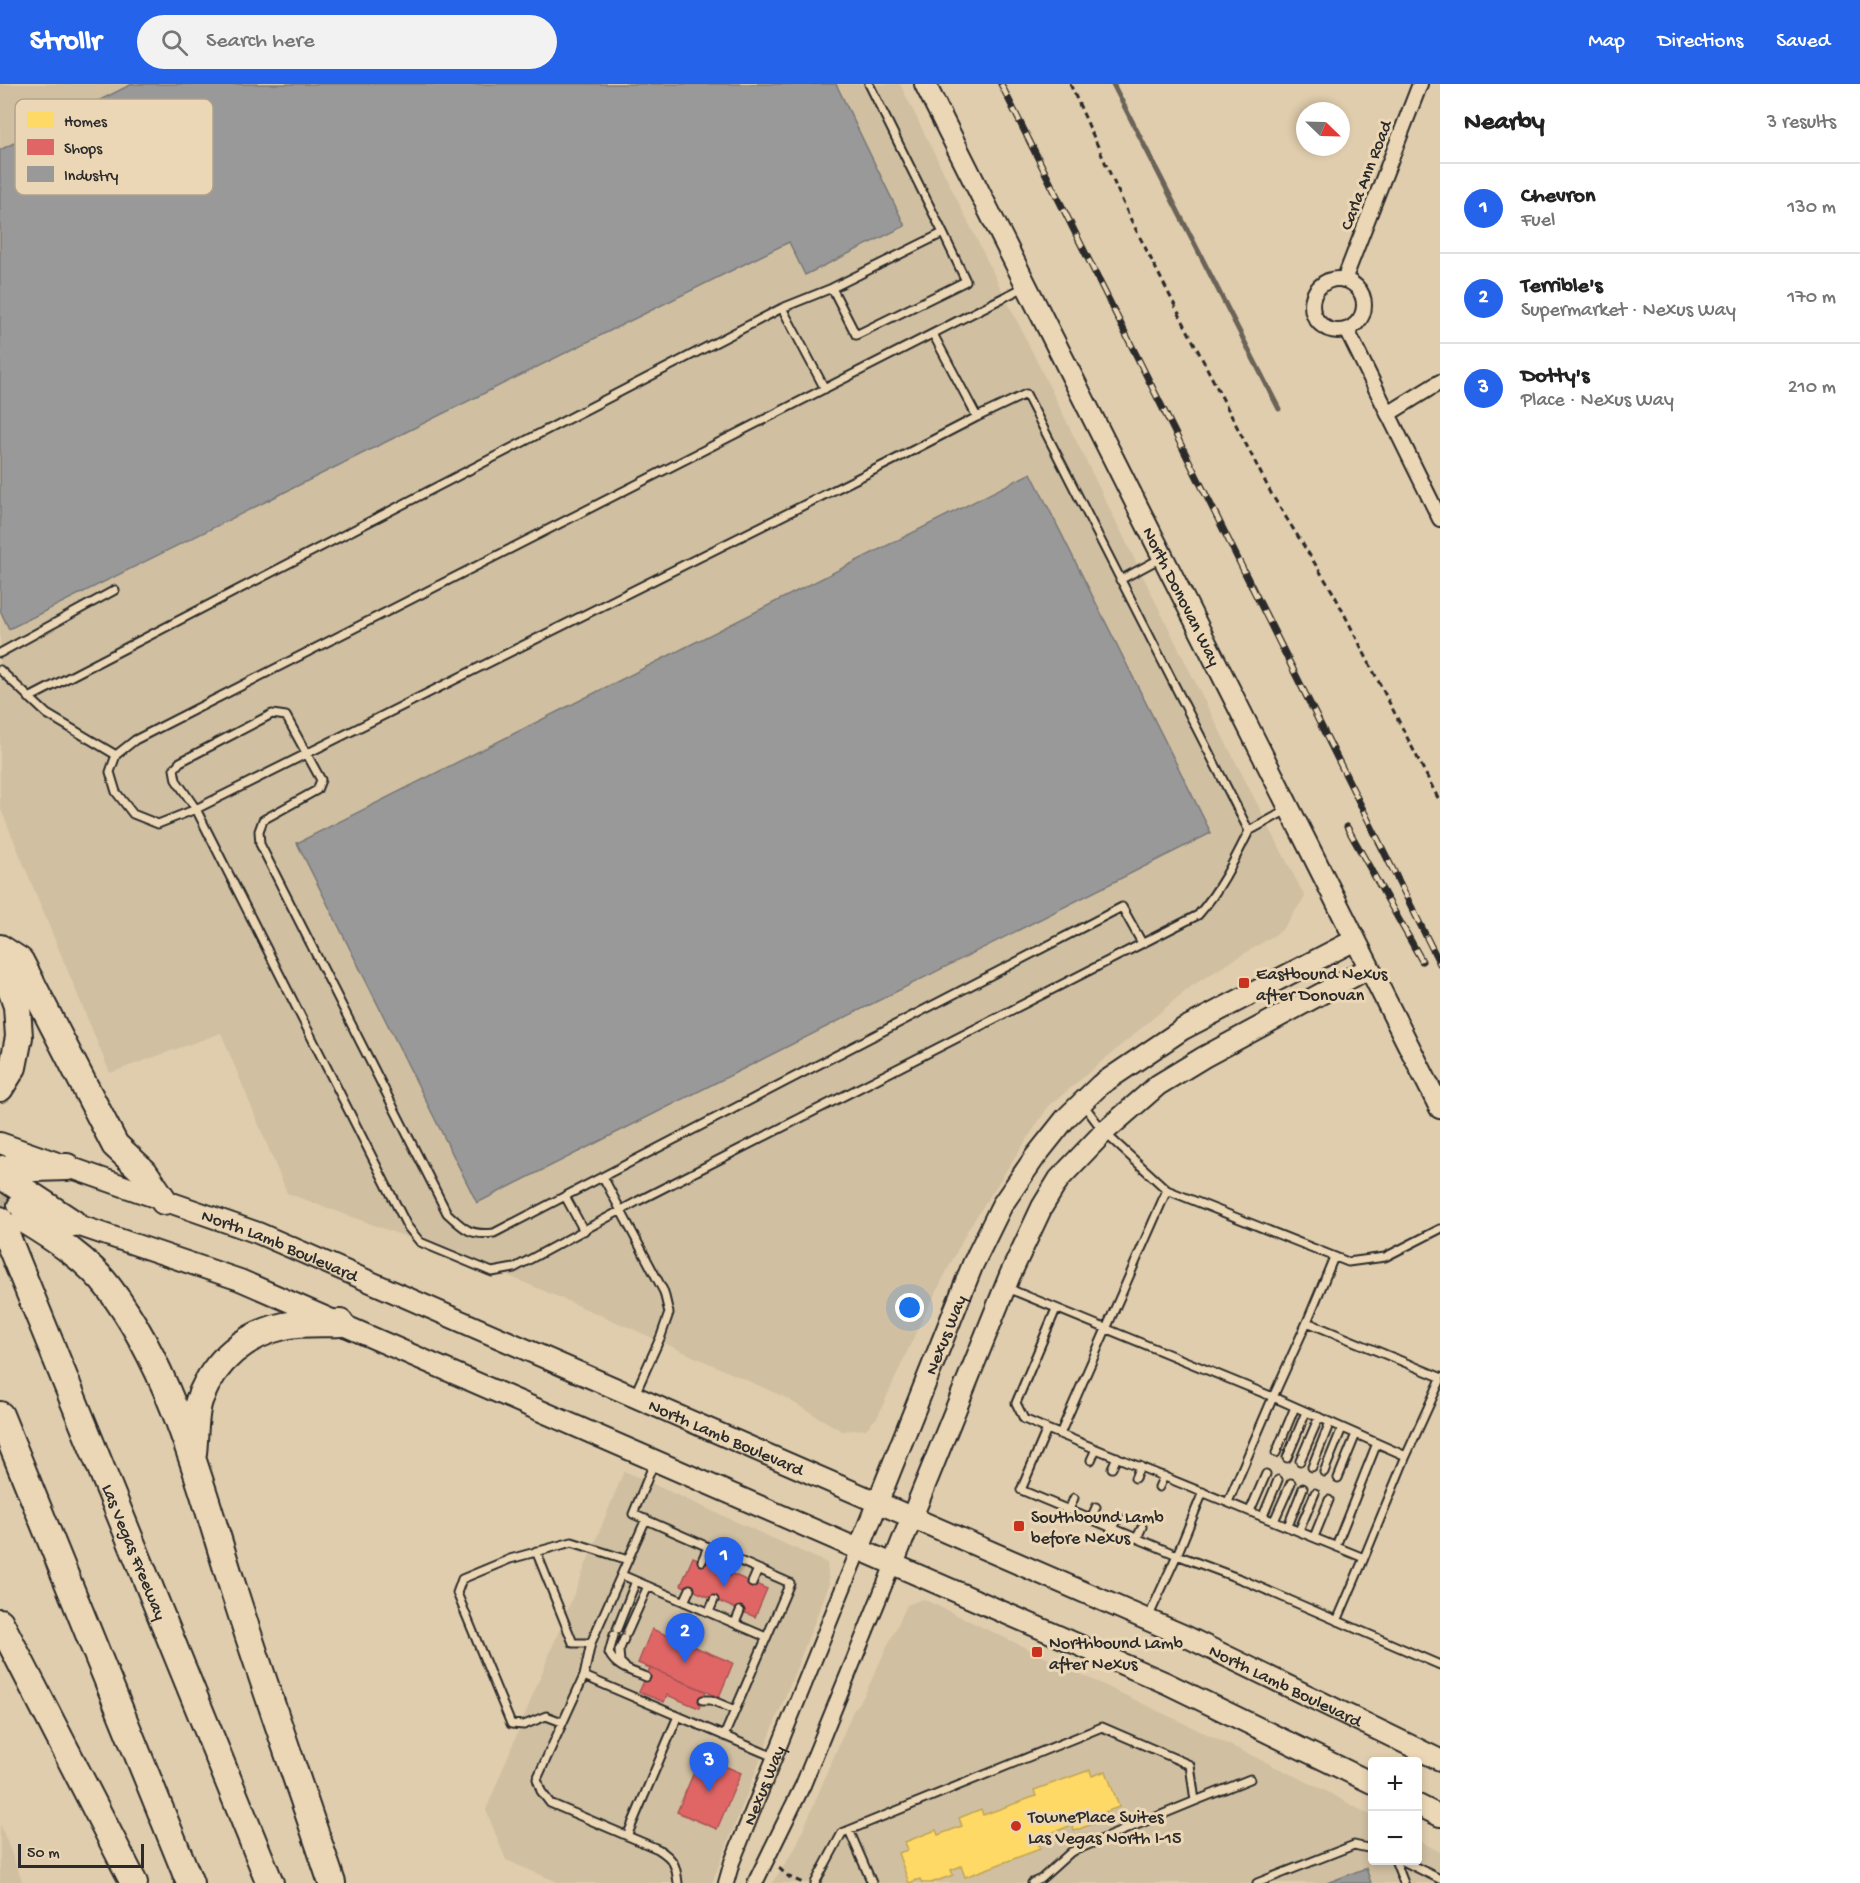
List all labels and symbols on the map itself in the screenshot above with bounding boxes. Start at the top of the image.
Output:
legend [15,99,213,195]
north arrow [1296,102,1350,156]
text: Homes [64,114,108,133]
street label: Carla Ann Road [1337,117,1398,234]
text: Shops [64,141,103,160]
text: Industry [64,168,118,187]
street label: North Donovan Way [1137,524,1224,670]
place label: Eastbound Nexus after Donovan [1256,965,1389,1007]
marker: Eastbound Nexus after Donovan [1237,976,1251,990]
street label: North Lamb Boulevard [198,1206,362,1289]
street label: Nexus Way [922,1292,973,1378]
your location [895,1293,924,1322]
street label: North Lamb Boulevard [645,1396,808,1483]
street label: Las Vegas Freeway [96,1481,170,1624]
place label: Southbound Lamb before Nexus [1031,1508,1164,1550]
marker: Southbound Lamb before Nexus [1012,1519,1026,1533]
pin: 1 [704,1538,744,1587]
pin: 2 [666,1614,704,1663]
place label: Northbound Lamb after Nexus [1049,1634,1183,1676]
street label: North Lamb Boulevard [1205,1641,1366,1734]
marker: Northbound Lamb after Nexus [1030,1645,1044,1659]
pin: 3 [690,1742,728,1792]
street label: Nexus Way [740,1743,791,1829]
place label: TownePlace Suites Las Vegas North I-15 [1027,1808,1181,1850]
marker: TownePlace Suites Las Vegas North I-15 [1009,1819,1023,1833]
scale bar [18,1841,144,1868]

